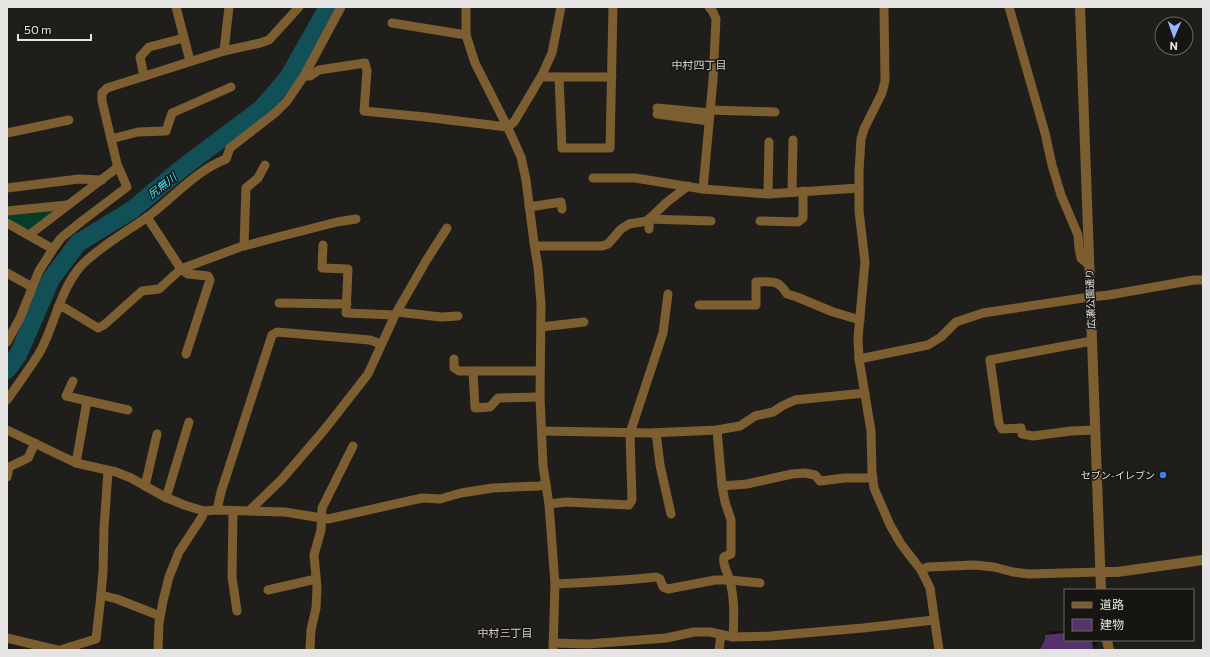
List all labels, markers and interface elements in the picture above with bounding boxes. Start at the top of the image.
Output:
scale bar [18,16,91,42]
north arrow [1154,16,1194,56]
text: 50 m [24,22,52,36]
text: N [1169,40,1178,53]
district label: 中村四丁目 [672,58,727,71]
water label: 尻無川 [145,170,179,201]
street label: 広瀬公園通り [1083,269,1097,329]
place label: セブン-イレブン [1081,469,1155,481]
marker: セブン-イレブン [1158,470,1168,480]
legend [1064,589,1194,641]
text: 道路 [1100,597,1124,611]
text: 建物 [1100,617,1124,631]
district label: 中村三丁目 [478,626,533,639]

